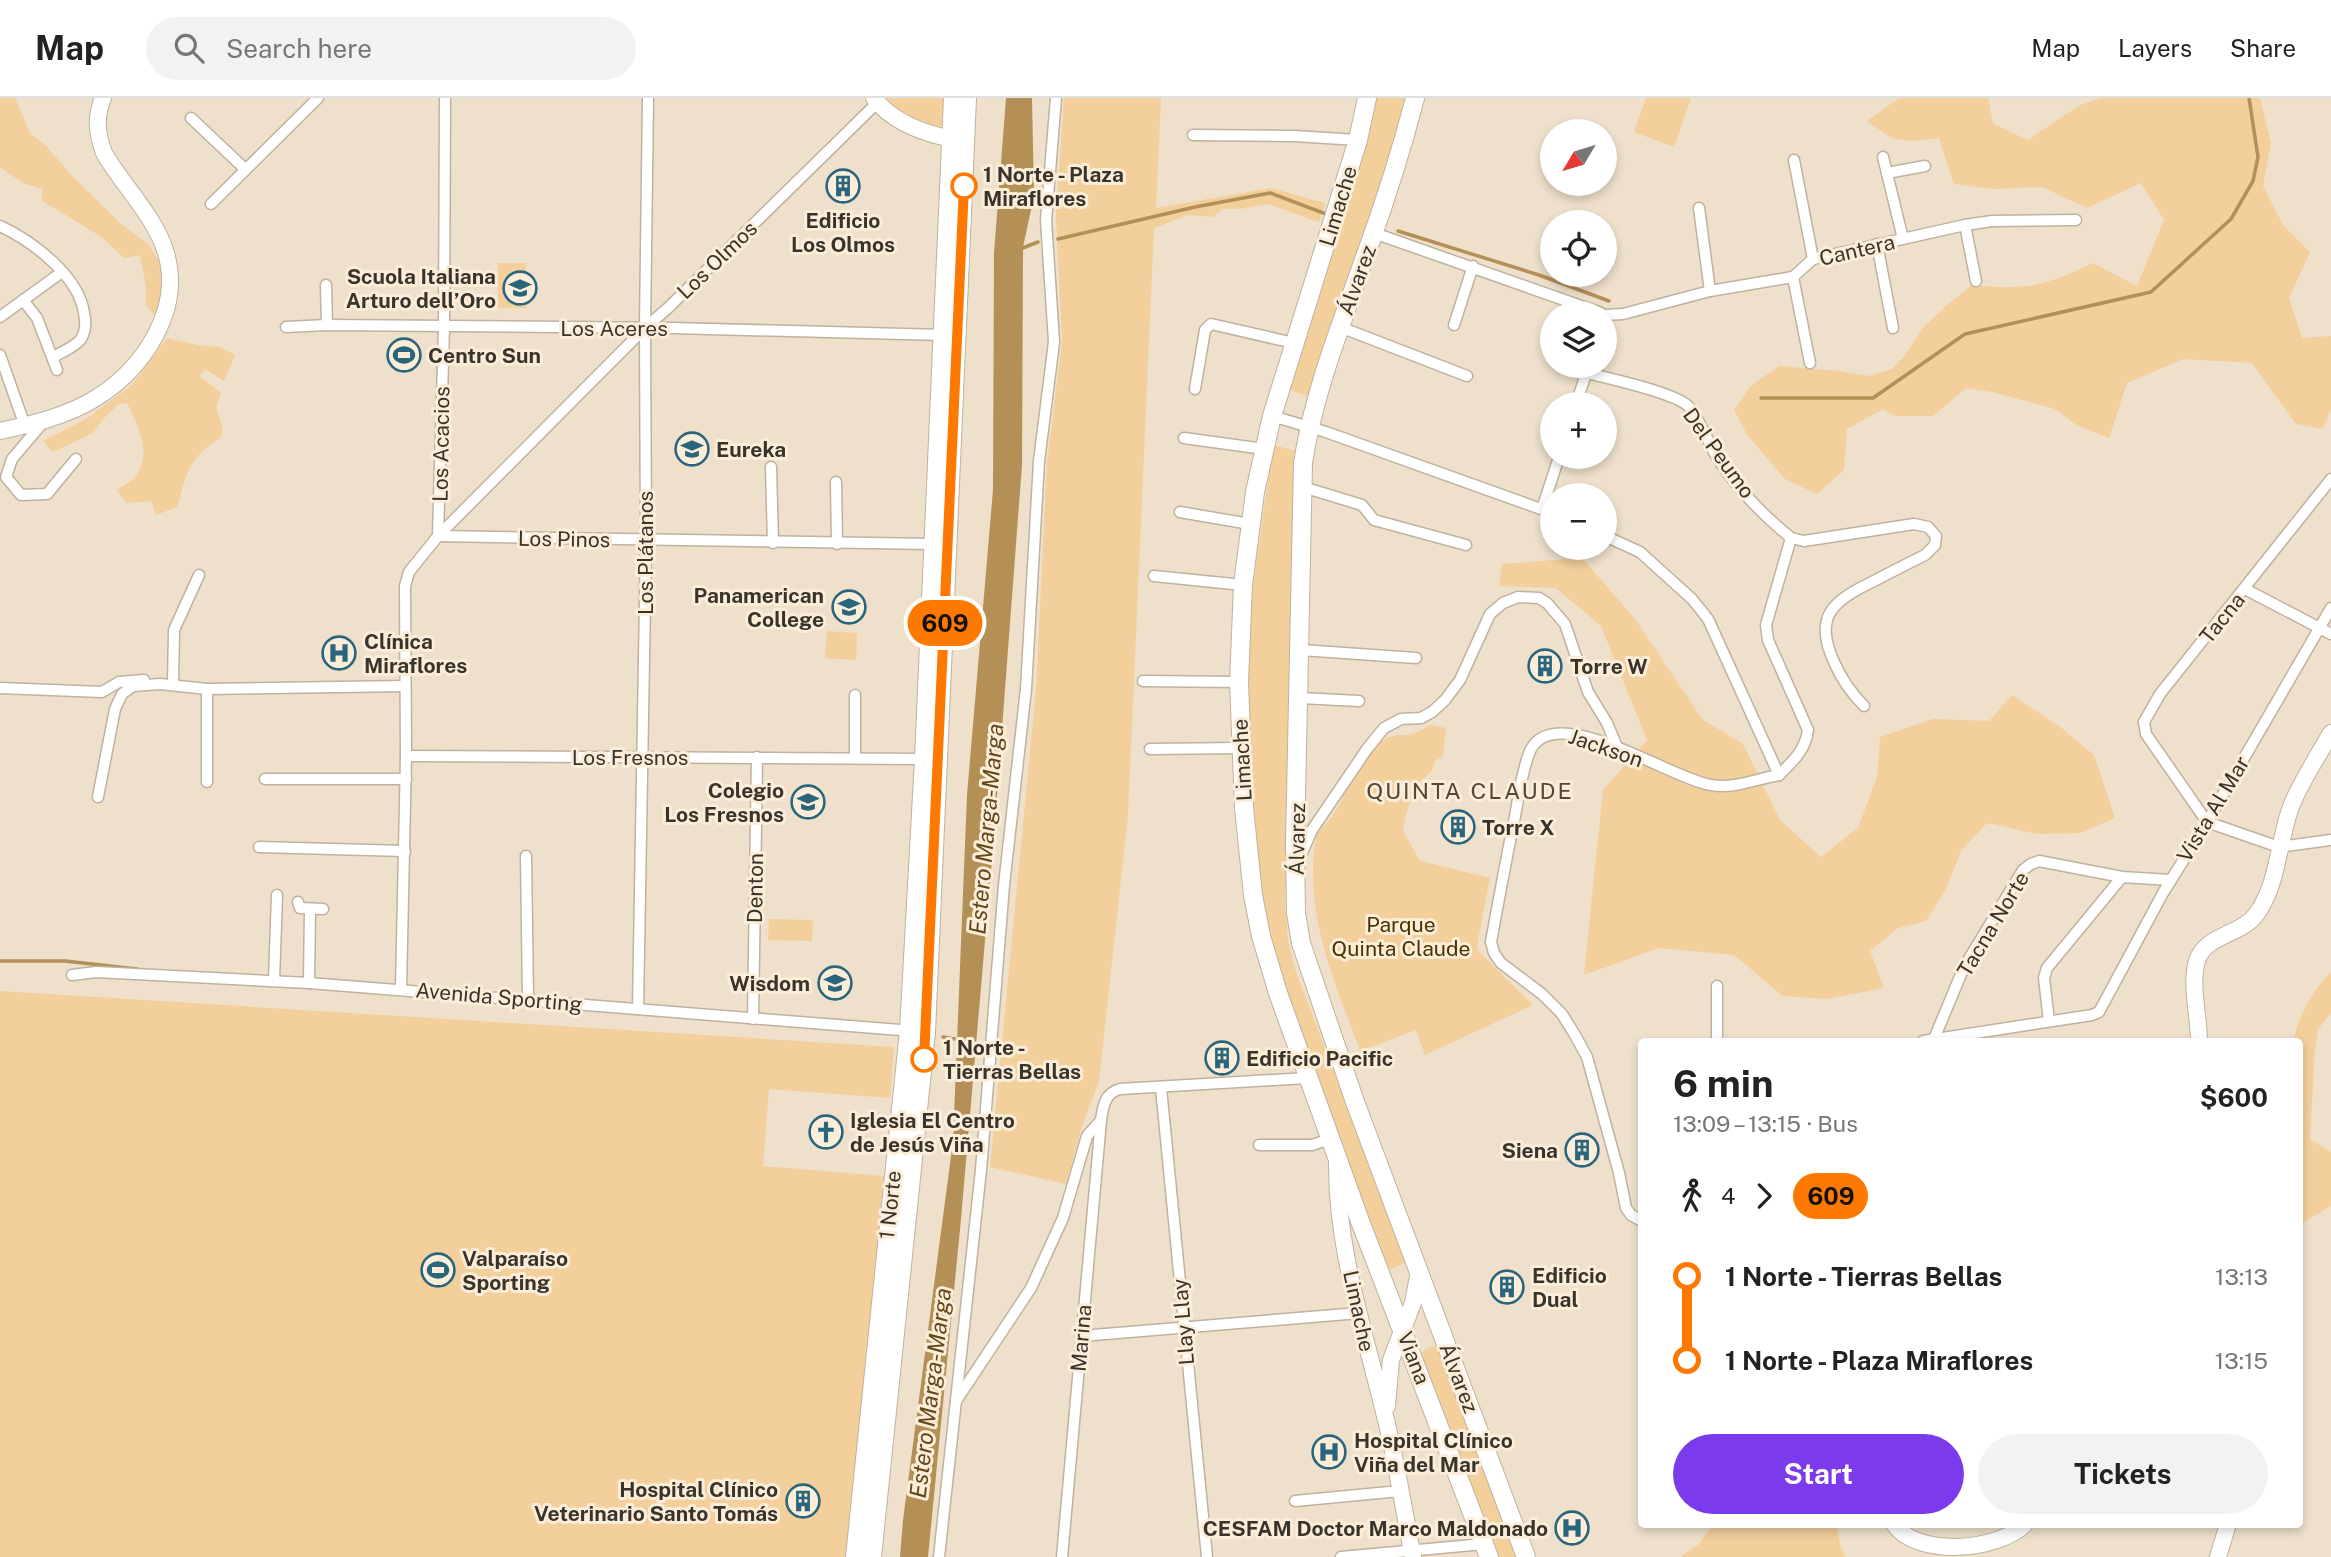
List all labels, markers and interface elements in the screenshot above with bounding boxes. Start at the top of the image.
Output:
search box [146,17,636,80]
text: Map [35,29,104,67]
icon: search [170,29,208,67]
text: Search here [226,33,372,64]
text: Map [2031,34,2080,62]
text: Layers [2118,34,2192,62]
text: Share [2230,34,2296,62]
north arrow [1540,119,1617,196]
map controls [1540,119,1617,560]
place label: 1 Norte - Plaza Miraflores [983,162,1124,211]
street label: Limache [1314,163,1362,249]
building icon: Edificio Los Olmos [824,167,862,205]
marker: 1 Norte - Plaza Miraflores [951,173,977,199]
place label: Edificio Los Olmos [791,208,895,257]
button: locate [1540,210,1617,287]
street label: Los Olmos [672,216,762,304]
street label: Cantera [1817,229,1897,271]
street label: Álvarez [1333,242,1381,318]
place label: Scuola Italiana Arturo dell’Oro [346,264,496,313]
school or university icon: Scuola Italiana Arturo dell’Oro [501,269,539,307]
button: layers [1540,301,1617,378]
street label: Los Aceres [560,316,668,341]
sports icon: Centro Sun [385,336,423,374]
place label: Centro Sun [428,343,541,368]
street label: Los Acacios [427,386,455,502]
button: + [1540,392,1617,469]
street label: Del Peumo [1678,403,1760,503]
school or university icon: Eureka [673,430,711,468]
place label: Eureka [716,437,786,462]
button: − [1540,483,1617,560]
street label: Los Plátanos [633,491,658,615]
street label: Los Pinos [518,526,610,552]
place label: Panamerican College [693,583,824,632]
school or university icon: Panamerican College [830,588,868,626]
street label: Tacna [2194,588,2250,648]
line badge: 609 [905,600,985,646]
text: 609 [922,609,969,637]
place label: Clínica Miraflores [364,629,467,678]
hospital icon: Clínica Miraflores [320,634,358,672]
building icon: Torre W [1526,647,1564,685]
place label: Torre W [1570,654,1647,679]
street label: Limache [1227,718,1257,802]
water label: Estero Marga-Marga [963,722,1009,936]
street label: Jackson [1565,724,1647,772]
street label: Los Fresnos [572,745,688,770]
street label: Vista Al Mar [2172,751,2254,867]
district label: QUINTA CLAUDE [1366,777,1574,804]
place label: Colegio Los Fresnos [664,778,784,827]
school or university icon: Colegio Los Fresnos [789,783,827,821]
street label: Álvarez [1284,802,1310,876]
building icon: Torre X [1439,808,1477,846]
place label: Torre X [1482,815,1555,840]
street label: Denton [742,853,768,923]
street label: Tacna Norte [1952,867,2034,981]
park label: Parque Quinta Claude [1332,912,1470,961]
school or university icon: Wisdom [816,964,854,1002]
place label: Wisdom [729,971,810,996]
street label: Avenida Sporting [414,977,584,1017]
place label: 1 Norte - Tierras Bellas [943,1035,1081,1084]
building icon: Edificio Pacific [1203,1039,1241,1077]
marker: 1 Norte - Tierras Bellas [911,1046,937,1072]
place label: Edificio Pacific [1246,1046,1393,1071]
text: 6 min [1673,1061,1774,1106]
text: $600 [2200,1082,2268,1113]
place label: Iglesia El Centro de Jesús Viña [850,1108,1015,1157]
text: 13:09 – 13:15 · Bus [1673,1110,1858,1137]
church icon: Iglesia El Centro de Jesús Viña [807,1113,845,1151]
building icon: Siena [1563,1131,1601,1169]
place label: Siena [1501,1138,1558,1163]
street label: 1 Norte [874,1169,906,1241]
icon: walk [1673,1177,1711,1215]
icon: forward [1745,1177,1783,1215]
text: 4 [1721,1182,1735,1209]
text: 609 [1807,1182,1854,1210]
place label: Valparaíso Sporting [462,1246,568,1295]
sports icon: Valparaíso Sporting [419,1251,457,1289]
text: 1 Norte - Tierras Bellas [1725,1261,2002,1292]
place label: Edificio Dual [1532,1263,1607,1312]
text: 13:13 [2215,1263,2268,1290]
street label: Limache [1338,1268,1380,1354]
building icon: Edificio Dual [1488,1268,1526,1306]
street label: Llay Llay [1167,1278,1199,1366]
water label: Estero Marga-Marga [904,1286,956,1500]
street label: Marina [1066,1303,1096,1373]
street label: Viana [1393,1328,1435,1388]
street label: Álvarez [1434,1340,1484,1416]
text: 1 Norte - Plaza Miraflores [1725,1345,2033,1376]
text: 13:15 [2215,1347,2268,1374]
place label: Hospital Clínico Viña del Mar [1354,1428,1513,1477]
hospital icon: Hospital Clínico Viña del Mar [1310,1433,1348,1471]
button: Start [1673,1434,1964,1514]
button: Tickets [1978,1434,2268,1514]
place label: Hospital Clínico Veterinario Santo Tomás [534,1477,778,1526]
building icon: Hospital Clínico Veterinario Santo Tomás [784,1482,822,1520]
hospital icon: CESFAM Doctor Marco Maldonado [1553,1509,1591,1547]
place label: CESFAM Doctor Marco Maldonado [1203,1516,1548,1541]

